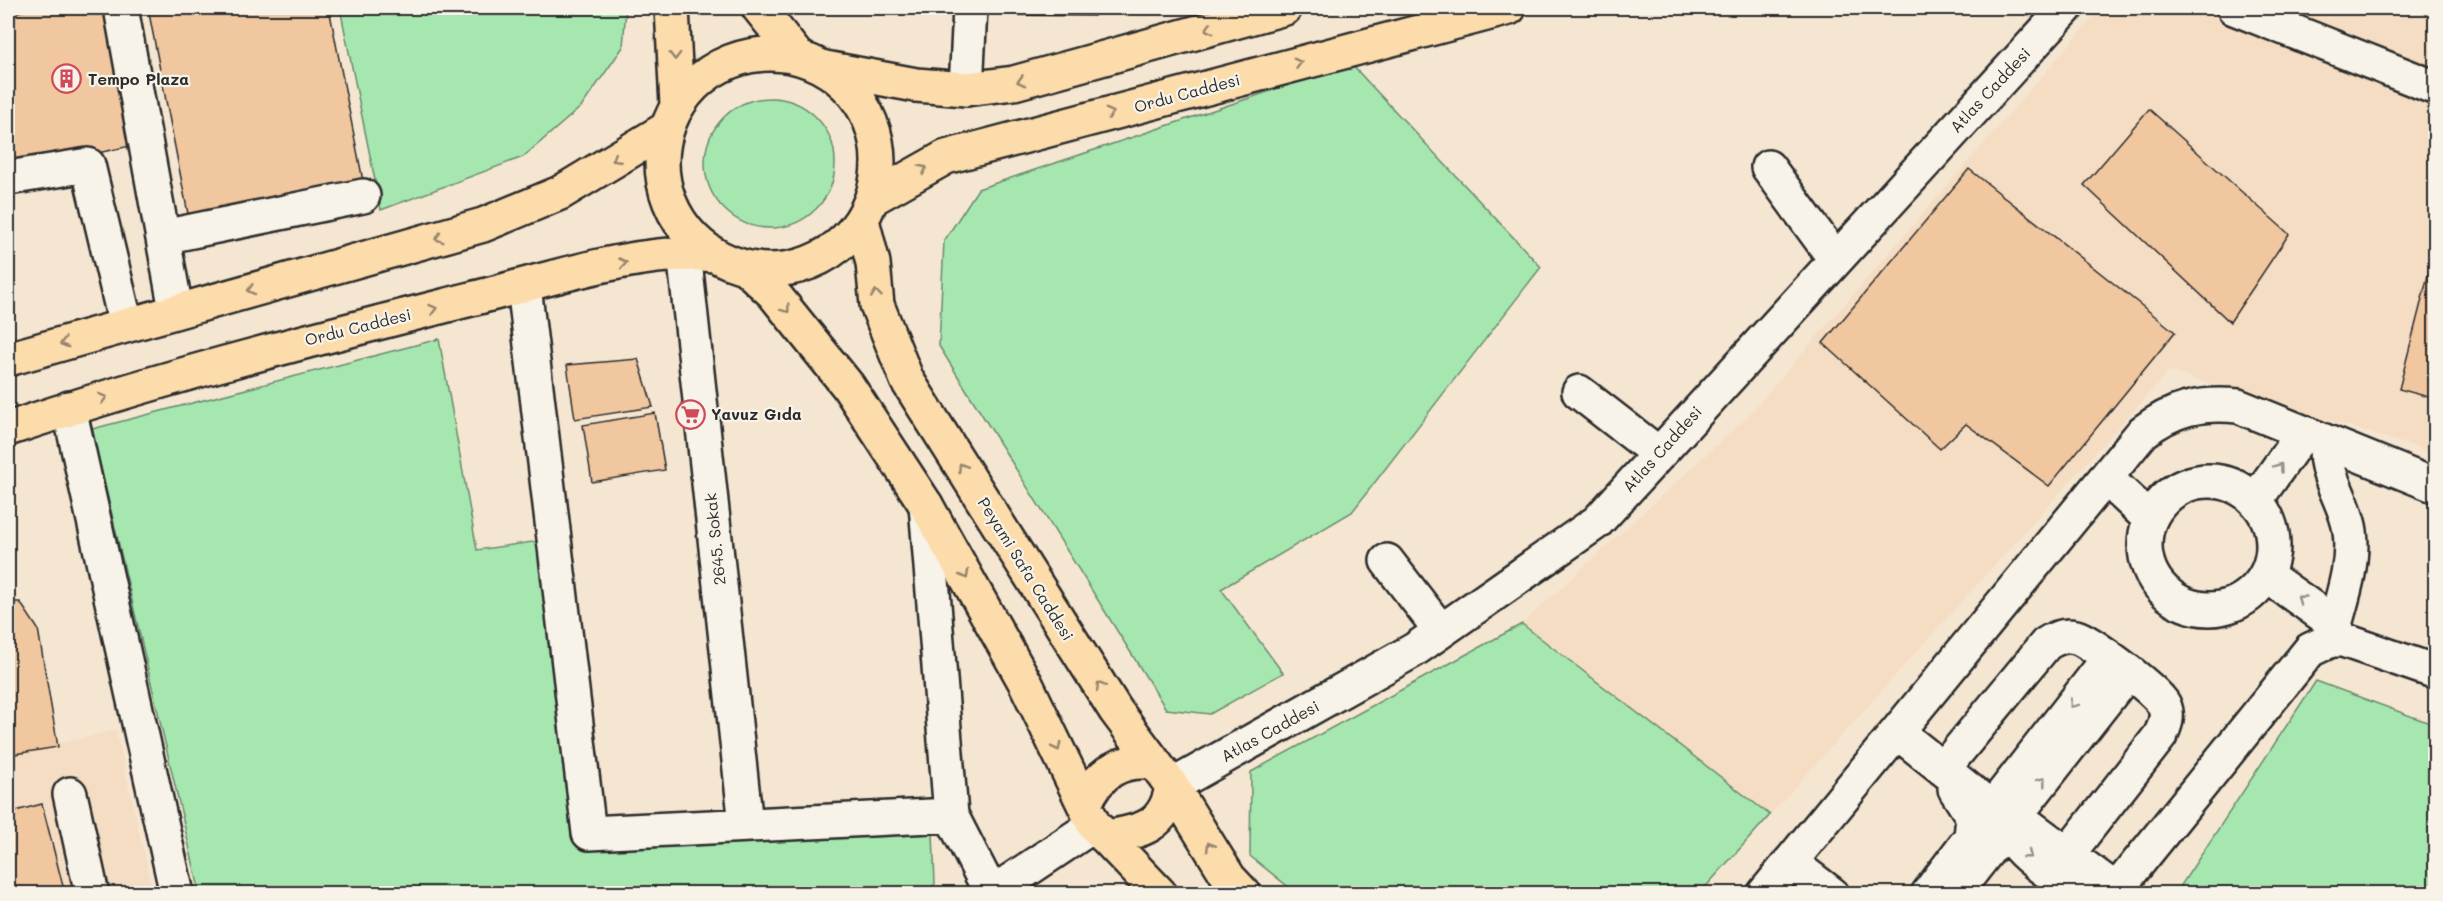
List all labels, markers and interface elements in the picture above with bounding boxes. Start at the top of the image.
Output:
one-way arrow [1204,22,1215,34]
street label: Atlas Caddesi [1945,43,2035,137]
one-way arrow [668,52,681,61]
one-way arrow [1293,58,1303,71]
building icon: Tempo Plaza [51,63,83,95]
place label: Tempo Plaza [88,68,189,89]
street label: Ordu Caddesi [1132,68,1242,117]
one-way arrow [1016,74,1026,87]
one-way arrow [1104,108,1114,121]
one-way arrow [612,152,622,163]
one-way arrow [917,165,928,176]
one-way arrow [434,231,445,243]
one-way arrow [618,257,628,270]
one-way arrow [246,282,256,295]
one-way arrow [870,290,883,299]
one-way arrow [778,302,789,313]
street label: Ordu Caddesi [302,303,413,350]
one-way arrow [428,303,438,316]
one-way arrow [59,336,69,348]
one-way arrow [97,393,108,405]
supermarket icon: Yavuz Gıda [674,398,706,430]
street label: Atlas Caddesi [1617,401,1706,496]
place label: Yavuz Gıda [711,403,802,424]
one-way arrow [2272,462,2283,473]
one-way arrow [958,463,970,473]
street label: 2645. Sokak [699,492,730,586]
street label: Peyami Safa Caddesi [974,493,1079,644]
one-way arrow [958,569,969,579]
one-way arrow [2296,596,2307,607]
one-way arrow [1095,682,1107,692]
street label: Atlas Caddesi [1217,695,1323,766]
one-way arrow [2070,698,2081,709]
one-way arrow [1049,740,1061,751]
one-way arrow [2035,777,2046,788]
one-way arrow [1205,842,1217,852]
one-way arrow [2021,847,2032,858]

